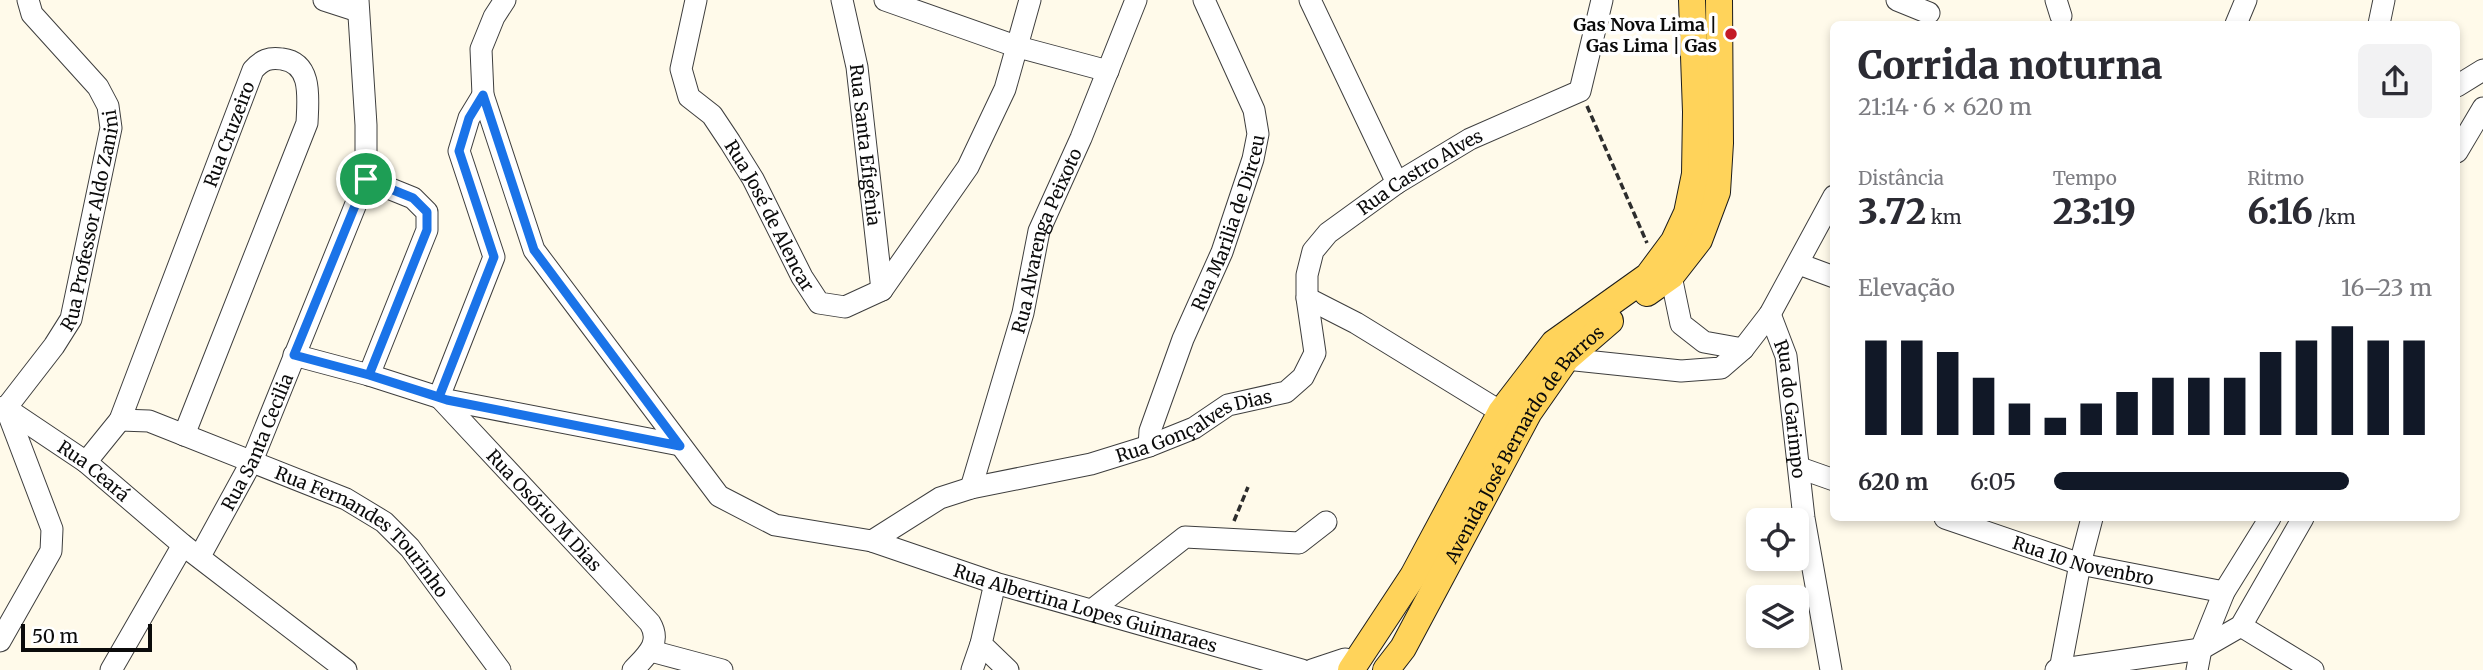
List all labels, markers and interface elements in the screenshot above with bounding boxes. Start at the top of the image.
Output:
place label: Gas Nova Lima | Gas Lima | Gas [1573,13,1717,57]
marker: Gas Nova Lima | Gas Lima | Gas [1723,26,1739,42]
text: Corrida noturna [1858,42,2163,89]
button: share [2358,44,2432,118]
street label: Rua Santa Efigênia [845,63,886,227]
street label: Rua Cruzeiro [198,78,259,190]
text: 21:14 · 6 × 620 m [1858,92,2032,121]
street label: Rua Professor Aldo Zanini [55,108,122,335]
street label: Rua Castro Alves [1352,123,1486,220]
street label: Rua Marilia de Dirceu [1186,133,1269,314]
street label: Rua José de Alencar [720,136,820,295]
street label: Rua Alvarenga Peixoto [1006,144,1086,336]
pin [336,149,396,209]
icon: arrive [347,160,385,198]
text: Distância [1858,166,1944,190]
text: Tempo [2053,166,2117,190]
text: Ritmo [2247,166,2304,190]
text: 3.72 [1858,190,1926,234]
text: 23:19 [2053,190,2136,234]
text: 6:16 [2247,190,2313,234]
text: km [1926,205,1962,229]
text: /km [2313,205,2356,229]
text: Elevação [1858,273,1955,302]
text: 16–23 m [2341,273,2432,302]
street label: Avenida José Bernardo de Barros [1439,320,1608,568]
street label: Rua do Garimpo [1769,336,1811,479]
street label: Rua Santa Cecilia [216,369,298,514]
street label: Rua Gonçalves Dias [1113,384,1274,467]
street label: Rua Ceará [53,435,135,506]
street label: Rua Osório M Dias [482,444,607,576]
street label: Rua Fernandes Tourinho [272,461,454,602]
text: 620 m [1858,467,1928,496]
text: 6:05 [1970,467,2016,496]
map controls [1746,508,1809,648]
button: locate [1746,508,1809,571]
street label: Rua 10 Novenbro [2010,530,2156,590]
street label: Rua Albertina Lopes Guimaraes [951,558,1220,657]
button: layers [1746,585,1809,648]
scale bar [21,621,152,653]
text: 50 m [32,624,78,648]

